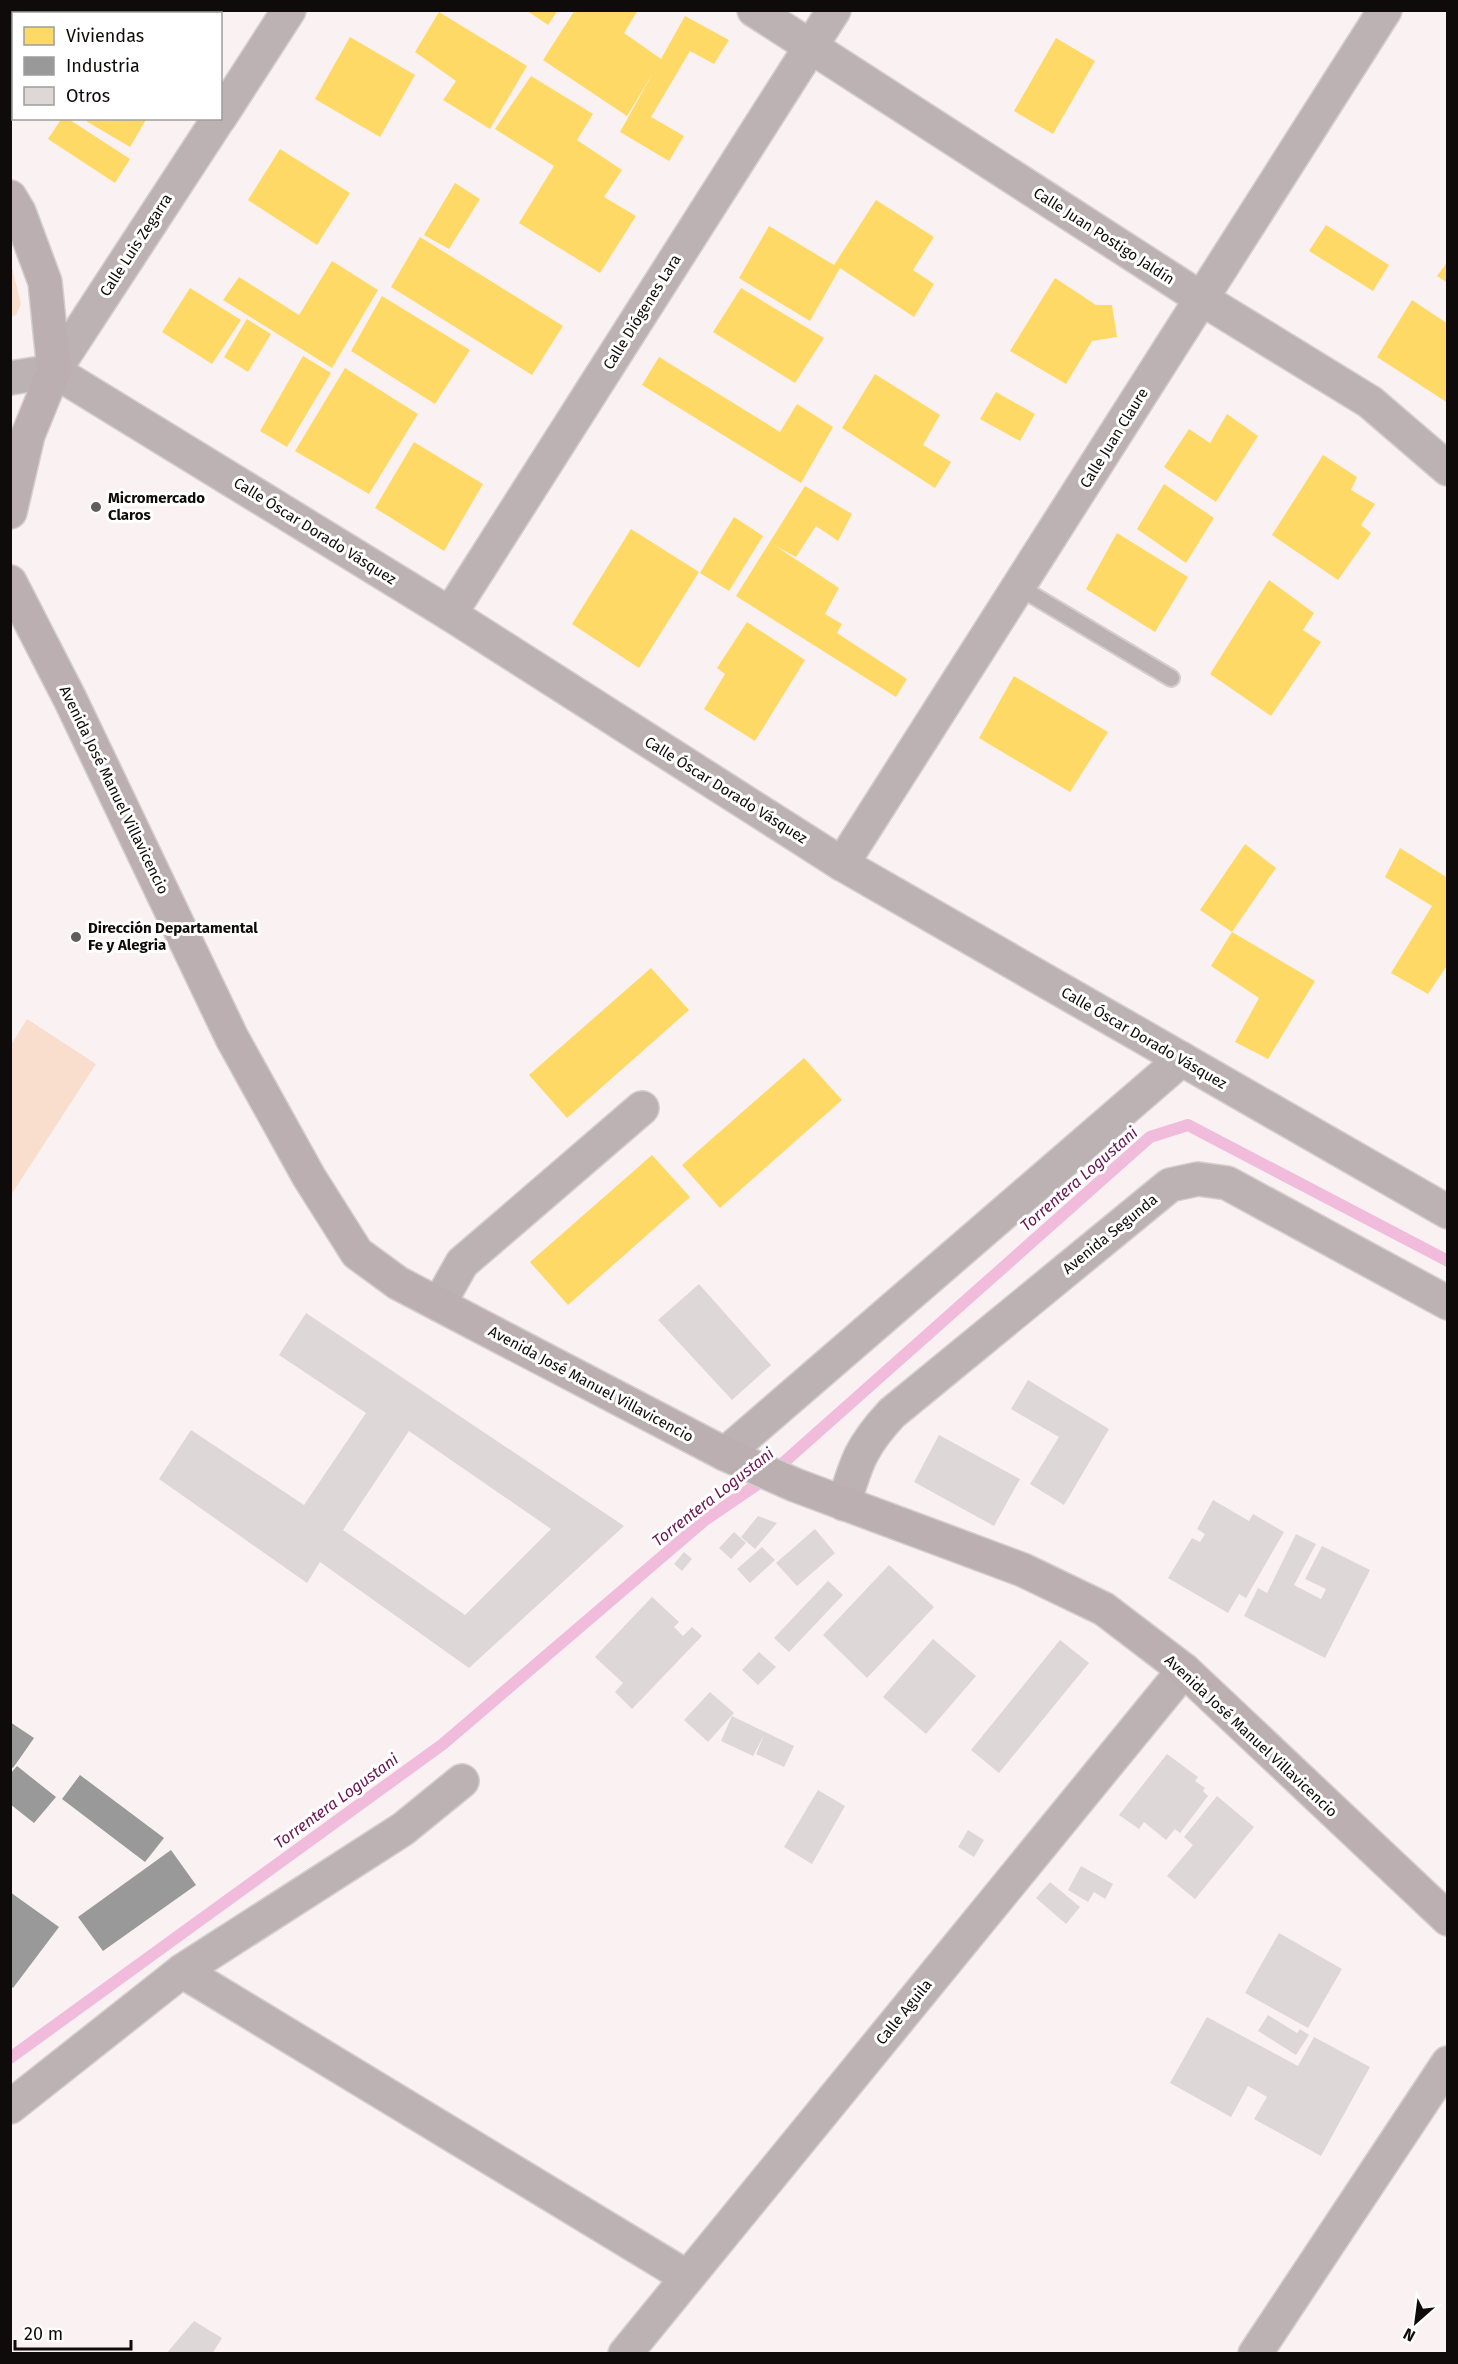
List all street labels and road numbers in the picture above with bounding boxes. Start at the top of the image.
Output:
street label: Calle Juan Postigo Jaldín [1030,184,1178,288]
street label: Calle Luis Zegarra [96,190,176,300]
street label: Calle Diógenes Lara [599,251,685,373]
street label: Calle Juan Claure [1076,385,1152,491]
street label: Calle Óscar Dorado Vásquez [230,474,400,589]
street label: Avenida José Manuel Villavicencio [56,683,172,897]
street label: Calle Óscar Dorado Vásquez [641,733,811,848]
street label: Calle Óscar Dorado Vásquez [1058,983,1230,1093]
street label: Avenida Segunda [1059,1190,1161,1278]
street label: Avenida José Manuel Villavicencio [485,1322,697,1446]
street label: Avenida José Manuel Villavicencio [1161,1651,1341,1821]
street label: Calle Aguila [872,1976,936,2048]

